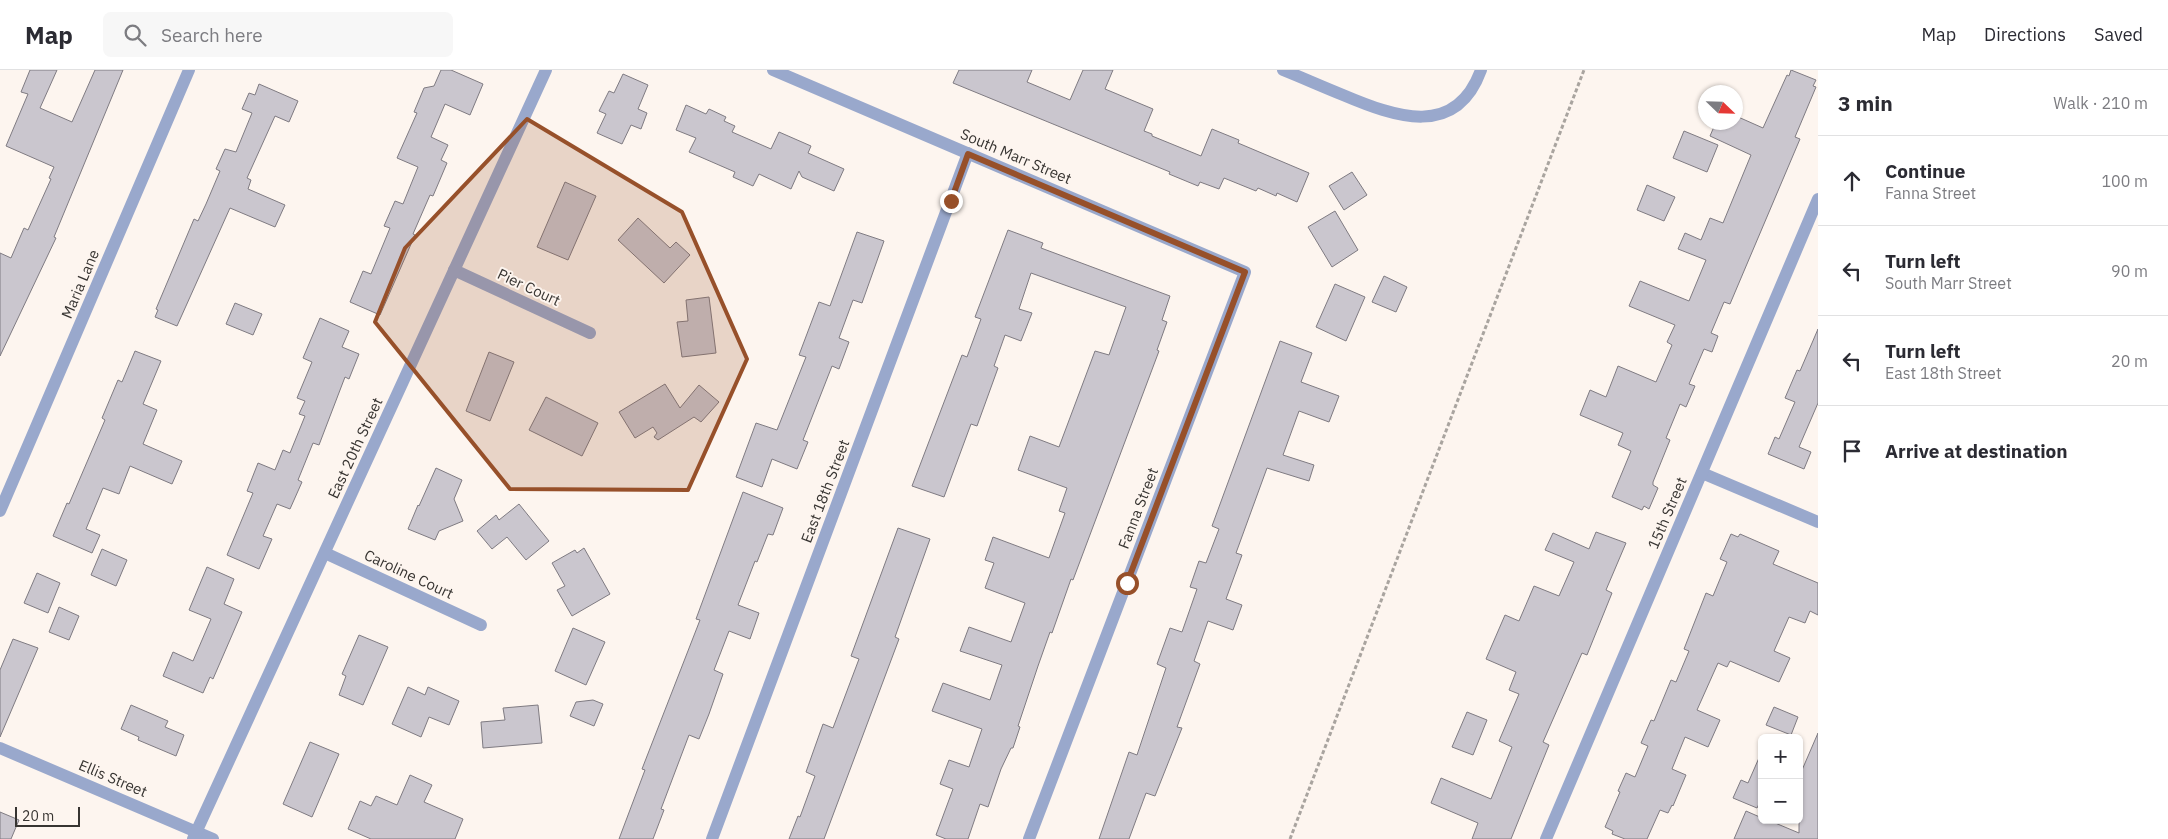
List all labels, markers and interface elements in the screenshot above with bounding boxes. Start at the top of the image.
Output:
search box [103,12,453,57]
text: Map [25,19,73,51]
icon: search [121,21,149,49]
text: Search here [161,23,263,47]
text: Map [1921,23,1956,46]
text: Directions [1984,23,2066,46]
text: Saved [2094,23,2143,46]
north arrow [1698,85,1743,130]
text: 3 min [1838,89,1893,117]
text: Walk · 210 m [2053,93,2148,113]
street label: South Marr Street [958,124,1074,188]
text: Continue [1885,159,1965,183]
icon: ahead [1838,167,1866,195]
text: 100 m [2101,171,2148,191]
text: Fanna Street [1885,183,1976,203]
route end [940,190,963,213]
street label: Maria Lane [57,247,103,321]
text: Turn left [1885,249,1961,273]
icon: left [1838,257,1866,285]
text: 90 m [2111,261,2148,281]
street label: Pier Court [495,264,563,310]
text: South Marr Street [1885,273,2012,293]
text: Turn left [1885,339,1961,363]
icon: left [1838,347,1866,375]
text: 20 m [2111,351,2148,371]
text: East 18th Street [1885,363,2002,383]
street label: East 20th Street [323,394,387,502]
street label: East 18th Street [797,437,853,545]
icon: arrive [1838,437,1866,465]
text: Arrive at destination [1885,439,2068,463]
street label: Fanna Street [1114,465,1162,551]
street label: 15th Street [1643,474,1691,552]
street label: Caroline Court [361,545,457,603]
route start [1116,572,1139,595]
map controls [1758,734,1803,824]
button: + [1758,734,1803,779]
street label: Ellis Street [76,755,150,801]
button: − [1758,779,1803,824]
scale bar [15,804,80,827]
text: 20 m [22,807,54,825]

